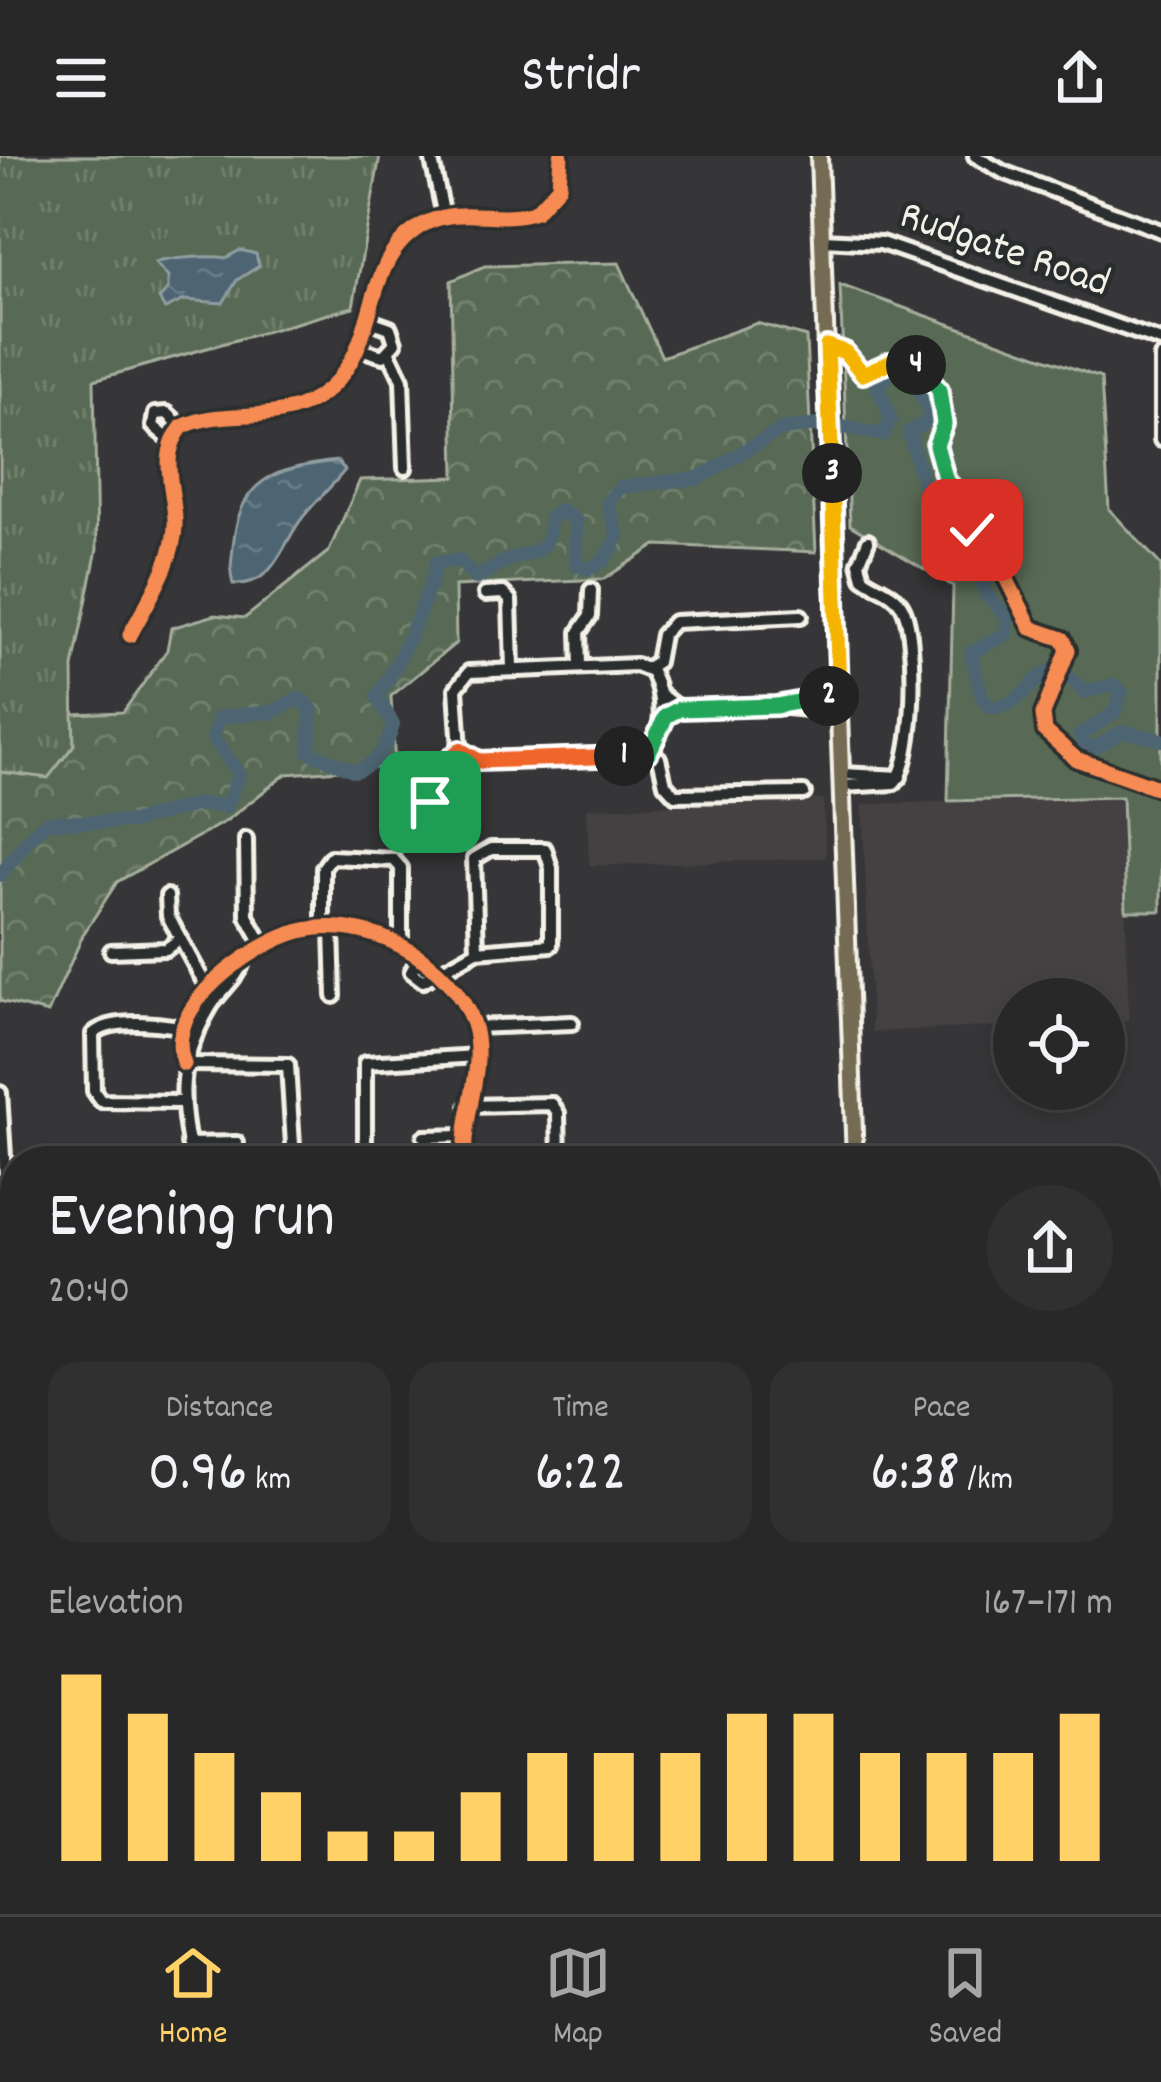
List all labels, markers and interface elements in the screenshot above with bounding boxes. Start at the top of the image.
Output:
text: Stridr [521,40,640,117]
icon: menu [48,45,114,111]
icon: share [1047,45,1113,111]
street label: Rudgate Road [891,188,1117,316]
pin: 4 [886,335,946,395]
text: 4 [909,341,923,388]
pin: 3 [802,443,862,503]
text: 3 [825,449,839,496]
pin [921,479,1023,581]
icon: check [939,497,1005,563]
pin: 2 [799,666,859,726]
text: 2 [822,672,836,719]
pin: 1 [594,726,654,786]
text: 1 [620,732,628,779]
pin [379,751,481,853]
icon: arrive [397,769,463,835]
map controls [993,978,1125,1110]
button: locate [993,978,1125,1110]
text: Evening run [48,1174,335,1268]
button: share [987,1185,1113,1311]
text: 20:40 [48,1266,130,1321]
text: Distance [166,1386,273,1433]
text: Time [552,1386,609,1433]
text: Pace [912,1386,971,1433]
text: 0.96 [148,1433,247,1519]
text: 6:22 [535,1433,626,1519]
text: 6:38 [870,1433,960,1519]
text: km [247,1458,291,1505]
text: /km [960,1458,1013,1505]
text: Elevation [48,1578,184,1633]
text: 167–171 m [983,1578,1113,1633]
tab: Home [159,1940,228,2059]
tab: Map [545,1940,611,2059]
tab: Saved [928,1940,1002,2059]

